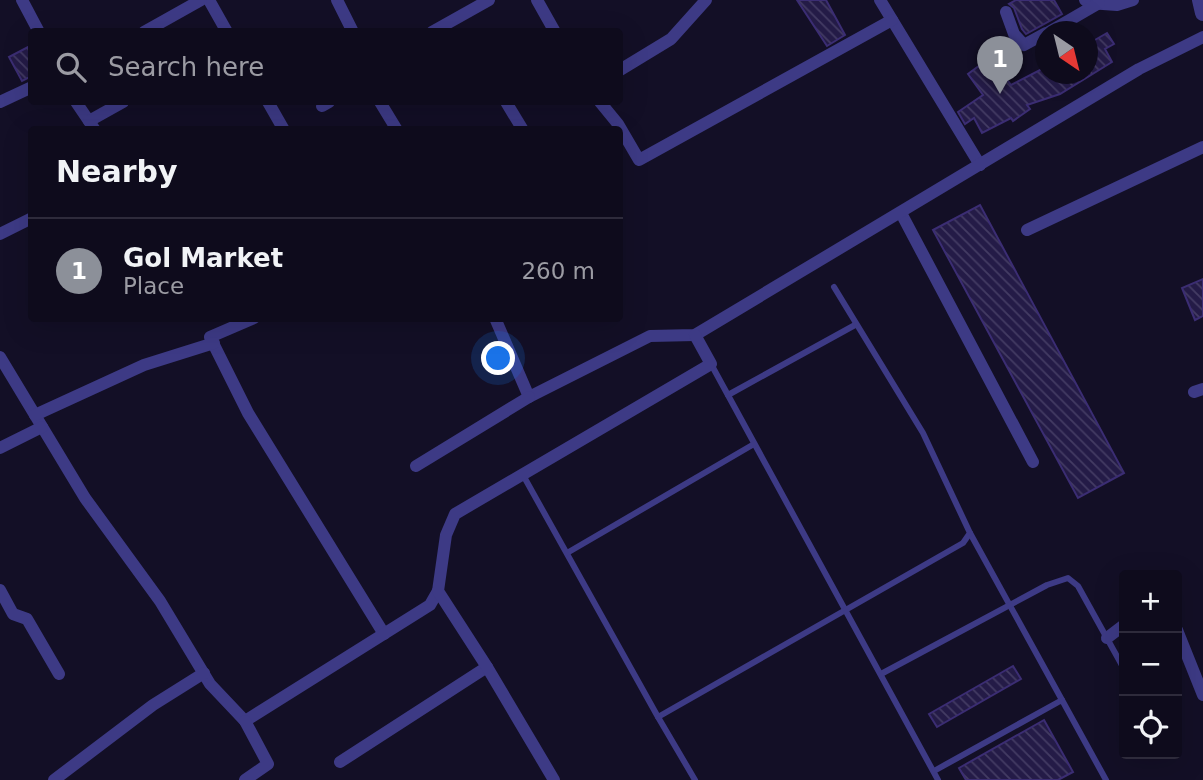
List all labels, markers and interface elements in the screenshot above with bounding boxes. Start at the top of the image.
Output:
north arrow [1035,21,1098,84]
search box [28,28,623,105]
pin: 1 [977,36,1023,94]
icon: search [52,48,90,86]
text: Search here [108,52,264,82]
text: Nearby [56,154,178,189]
text: Gol Market [123,243,283,273]
text: 1 [71,258,87,284]
text: 260 m [521,258,595,284]
text: Place [123,273,184,299]
your location [481,341,515,375]
map controls [1119,570,1182,759]
button: + [1119,570,1182,633]
button: − [1119,633,1182,696]
button: locate [1119,696,1182,759]

